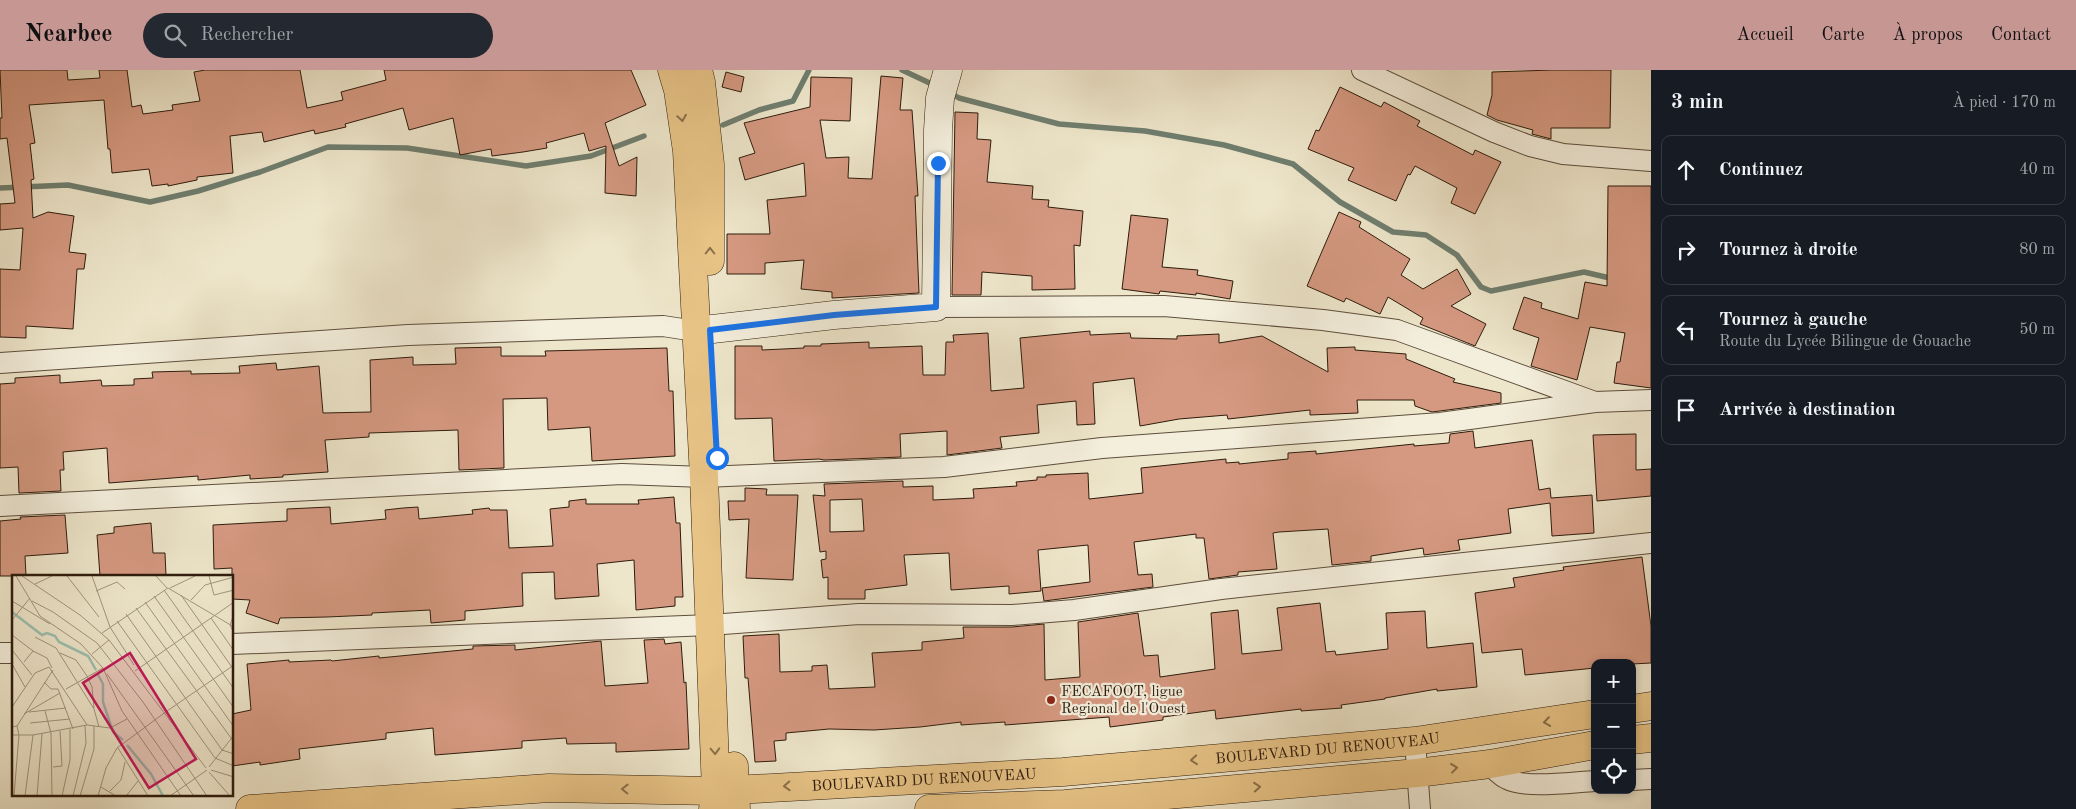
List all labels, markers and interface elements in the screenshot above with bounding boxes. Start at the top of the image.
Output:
search box [143,13,493,58]
icon: search [161,21,189,49]
text: Nearbee [25,23,113,47]
text: Rechercher [201,26,293,45]
text: Accueil [1736,26,1794,44]
text: Carte [1822,26,1864,44]
text: À propos [1892,26,1963,44]
text: Contact [1991,26,2051,44]
text: 3 min [1671,92,1724,113]
text: À pied · 170 m [1953,95,2056,111]
one-way arrow [676,114,687,122]
route end [927,152,950,175]
icon: ahead [1672,156,1700,184]
text: Continuez [1719,161,1803,180]
text: 40 m [2019,162,2055,178]
icon: right [1672,236,1700,264]
text: Tournez à droite [1719,241,1858,260]
text: 80 m [2019,242,2055,258]
one-way arrow [705,247,715,254]
text: Tournez à gauche [1719,311,1867,330]
icon: left [1672,316,1700,344]
text: 50 m [2019,322,2055,338]
text: Route du Lycée Bilingue de Gouache [1719,334,1971,350]
icon: arrive [1672,396,1700,424]
text: Arrivée à destination [1719,401,1895,420]
route start [706,447,729,470]
inset map [12,575,234,796]
map controls [1591,659,1636,794]
button: + [1591,659,1636,704]
place label: FECAFOOT, ligue Regional de l'Ouest [1061,685,1186,717]
marker: FECAFOOT, ligue Regional de l'Ouest [1045,694,1057,706]
button: − [1591,704,1636,749]
one-way arrow [1542,716,1551,726]
street label: BOULEVARD DU RENOUVEAU [1215,731,1441,768]
one-way arrow [709,748,720,756]
button: locate [1591,749,1636,794]
one-way arrow [1190,754,1198,765]
one-way arrow [1450,764,1458,774]
street label: BOULEVARD DU RENOUVEAU [811,767,1037,795]
one-way arrow [783,781,791,792]
one-way arrow [1254,782,1262,793]
one-way arrow [621,784,628,794]

